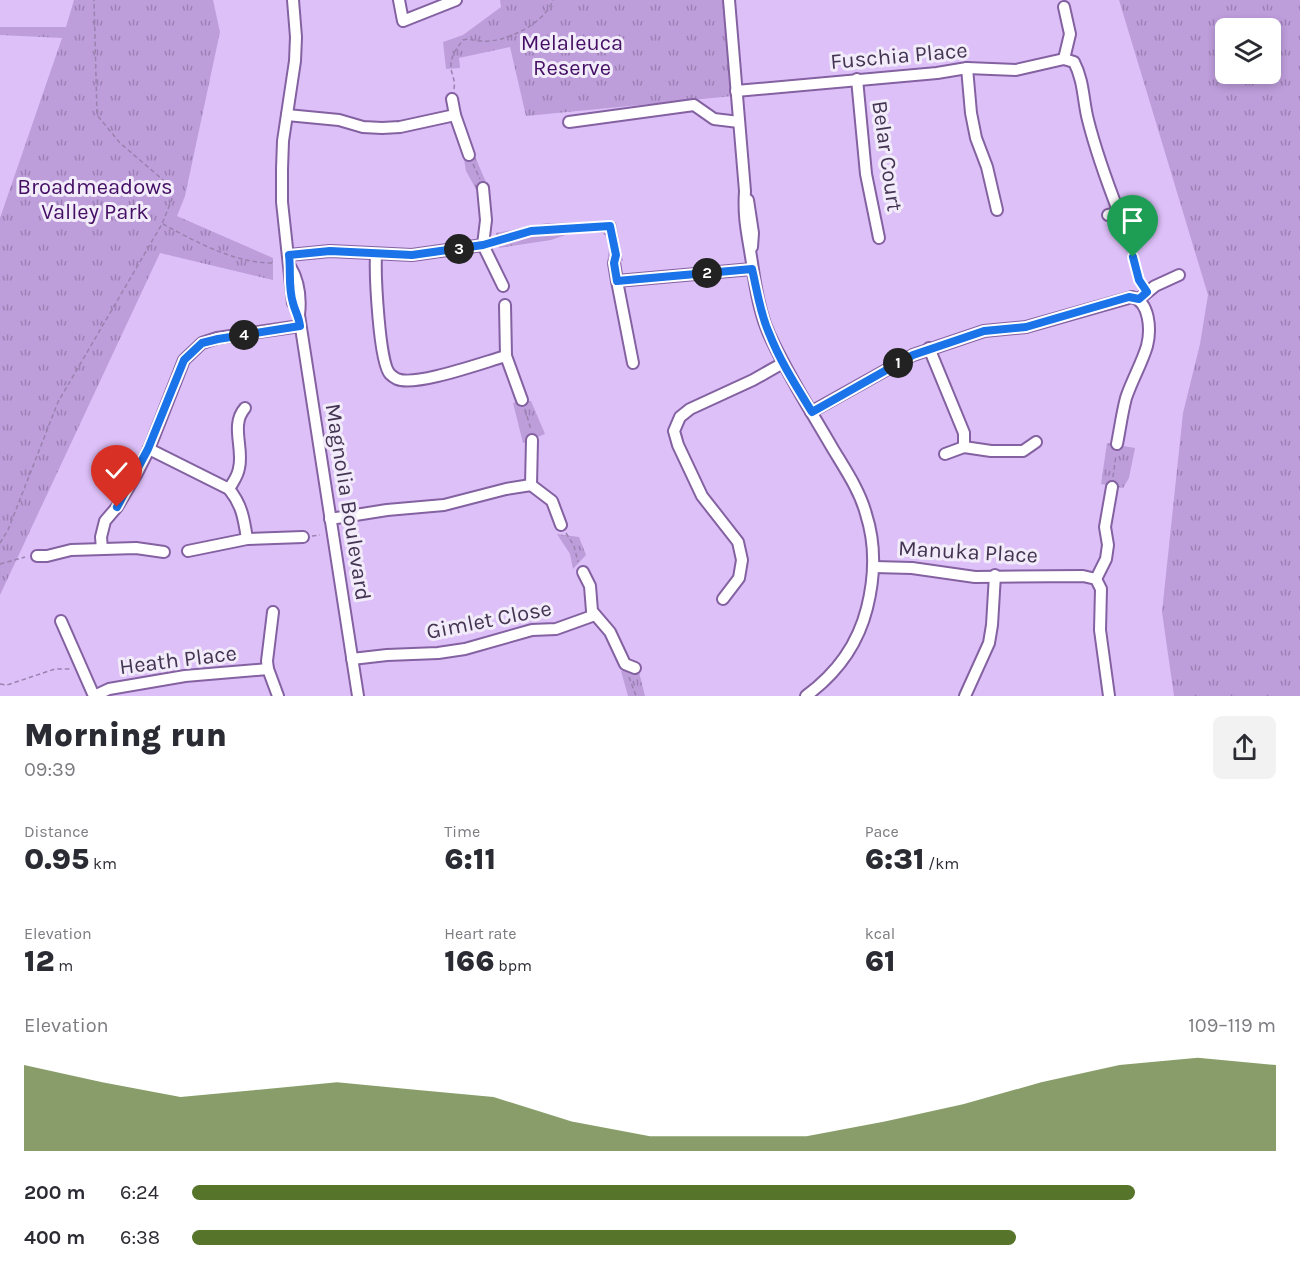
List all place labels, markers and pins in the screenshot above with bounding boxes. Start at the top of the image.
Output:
pin [1107,195,1158,257]
pin: 3 [444,234,474,264]
pin: 2 [692,258,722,288]
pin: 4 [229,320,259,350]
pin: 1 [883,348,913,378]
pin [91,445,142,507]

